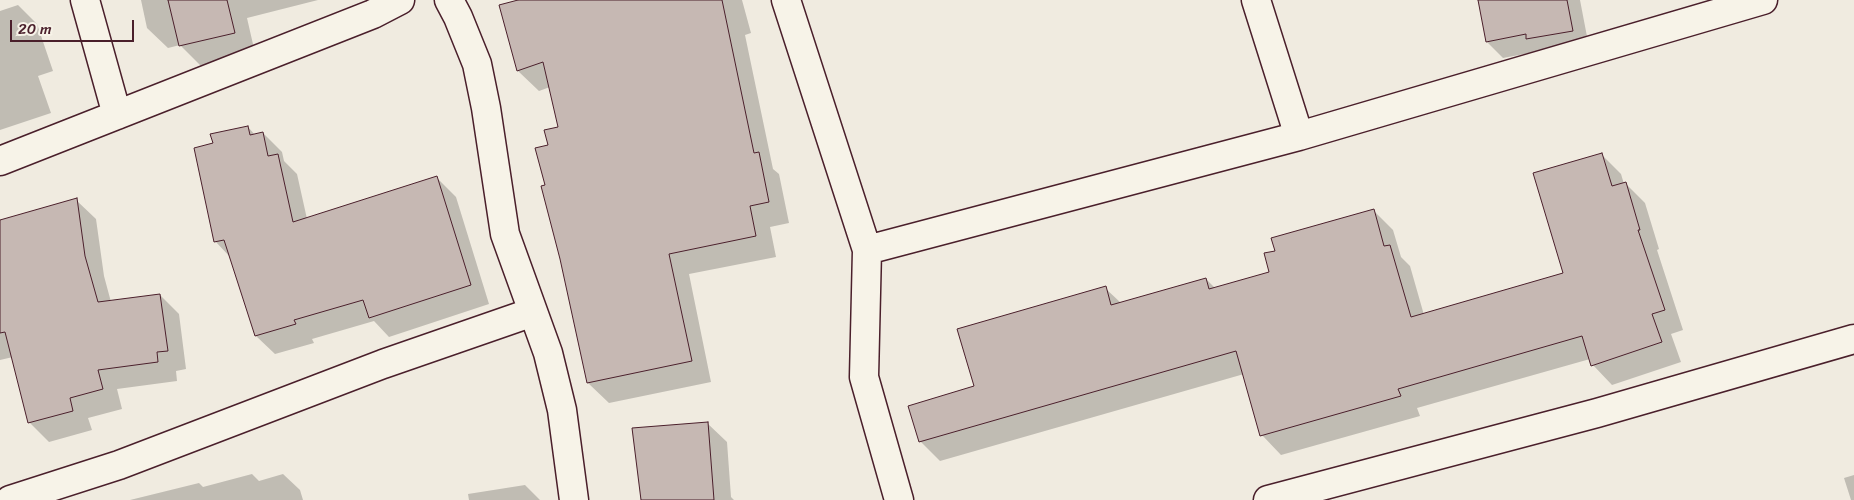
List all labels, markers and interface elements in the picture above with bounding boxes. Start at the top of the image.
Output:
scale bar [12,10,136,42]
text: 20 m [18,16,52,42]

